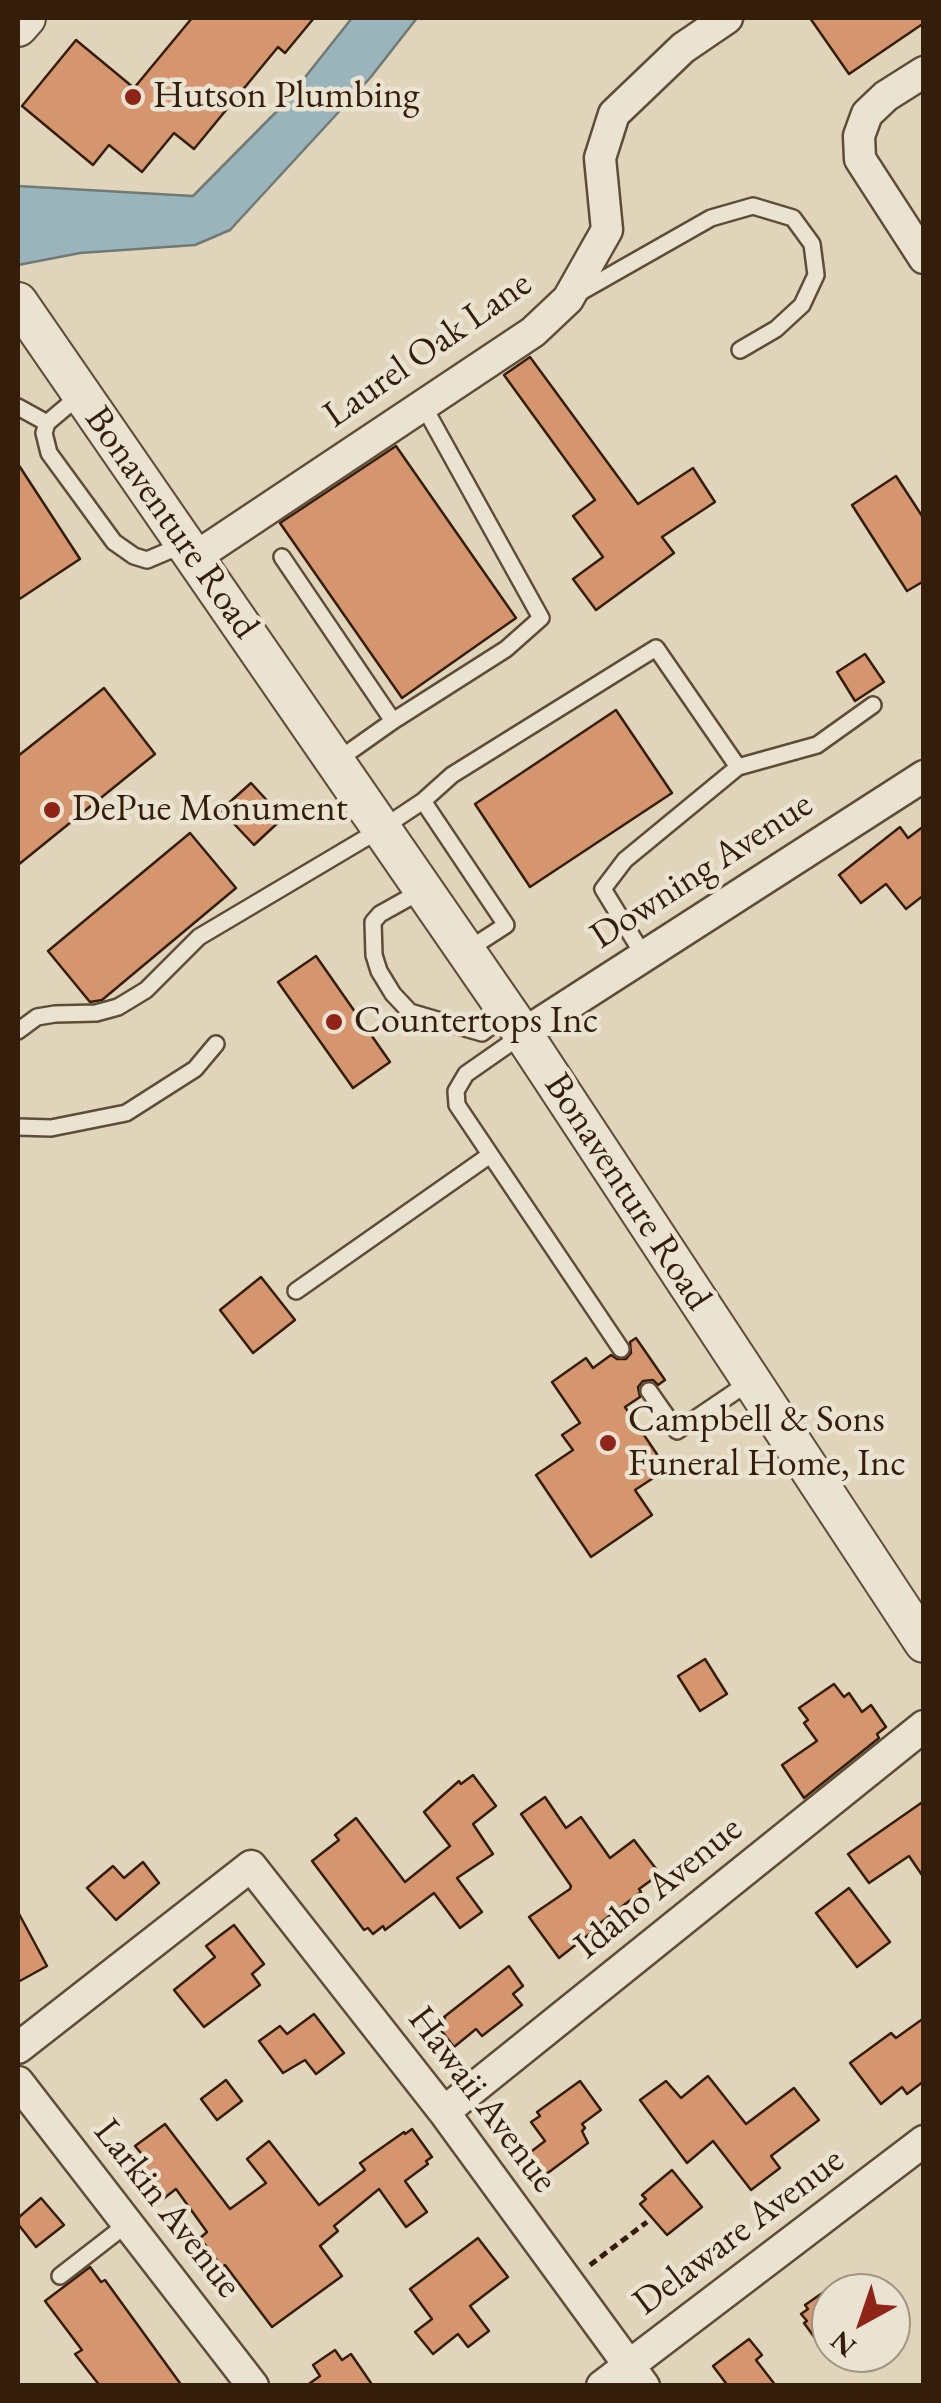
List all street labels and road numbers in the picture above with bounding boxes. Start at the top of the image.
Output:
street label: Laurel Oak Lane [315,262,541,438]
street label: Bonaventure Road [74,398,268,648]
street label: Downing Avenue [582,782,822,960]
street label: Bonaventure Road [534,1065,720,1319]
street label: Idaho Avenue [566,1807,752,1969]
street label: Hawaii Avenue [397,1998,567,2202]
street label: Larkin Avenue [83,2111,251,2307]
street label: Delaware Avenue [625,2138,853,2326]

